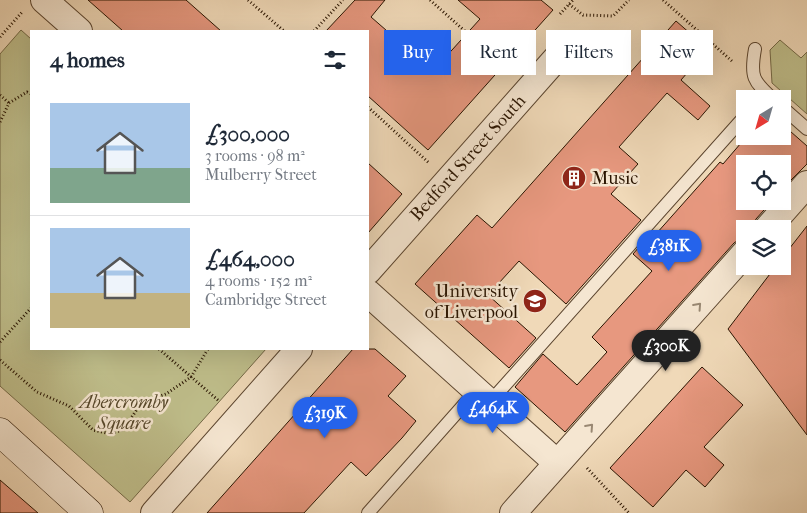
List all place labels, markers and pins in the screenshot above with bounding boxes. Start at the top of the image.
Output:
building icon: Music [561,165,587,191]
place label: Music [592,168,638,189]
pin: £381K [634,230,704,272]
place label: University of Liverpool [425,281,519,323]
school or university icon: University of Liverpool [522,288,548,314]
pin: £300K [631,330,701,372]
pin: £464K [458,392,528,434]
pin: £319K [290,396,360,439]

